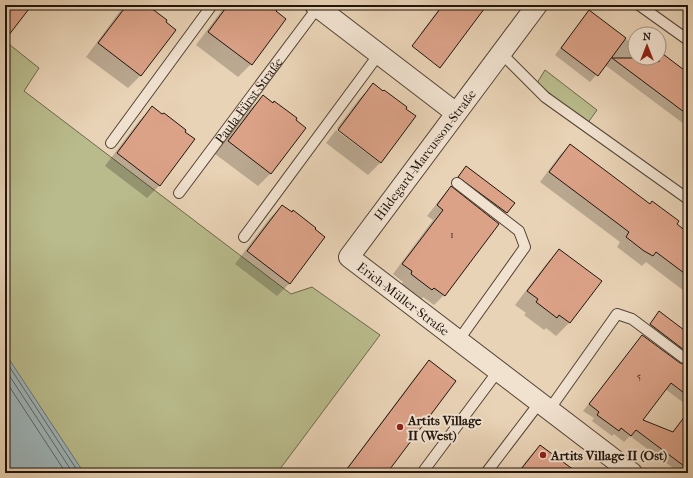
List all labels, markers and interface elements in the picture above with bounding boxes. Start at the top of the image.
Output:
north arrow [627,26,667,66]
text: N [643,30,652,43]
street label: Paula-Fürst-Straße [212,54,286,146]
street label: Hildegard-Marcusson-Straße [371,86,479,223]
house number: 1 [450,228,454,241]
street label: Erich-Müller-Straße [355,259,453,339]
house number: 5 [637,370,642,383]
place label: Artits Village II (West) [407,413,482,443]
marker: Artits Village II (West) [395,422,405,432]
place label: Artits Village II (Ost) [550,448,668,464]
marker: Artits Village II (Ost) [538,450,548,460]

